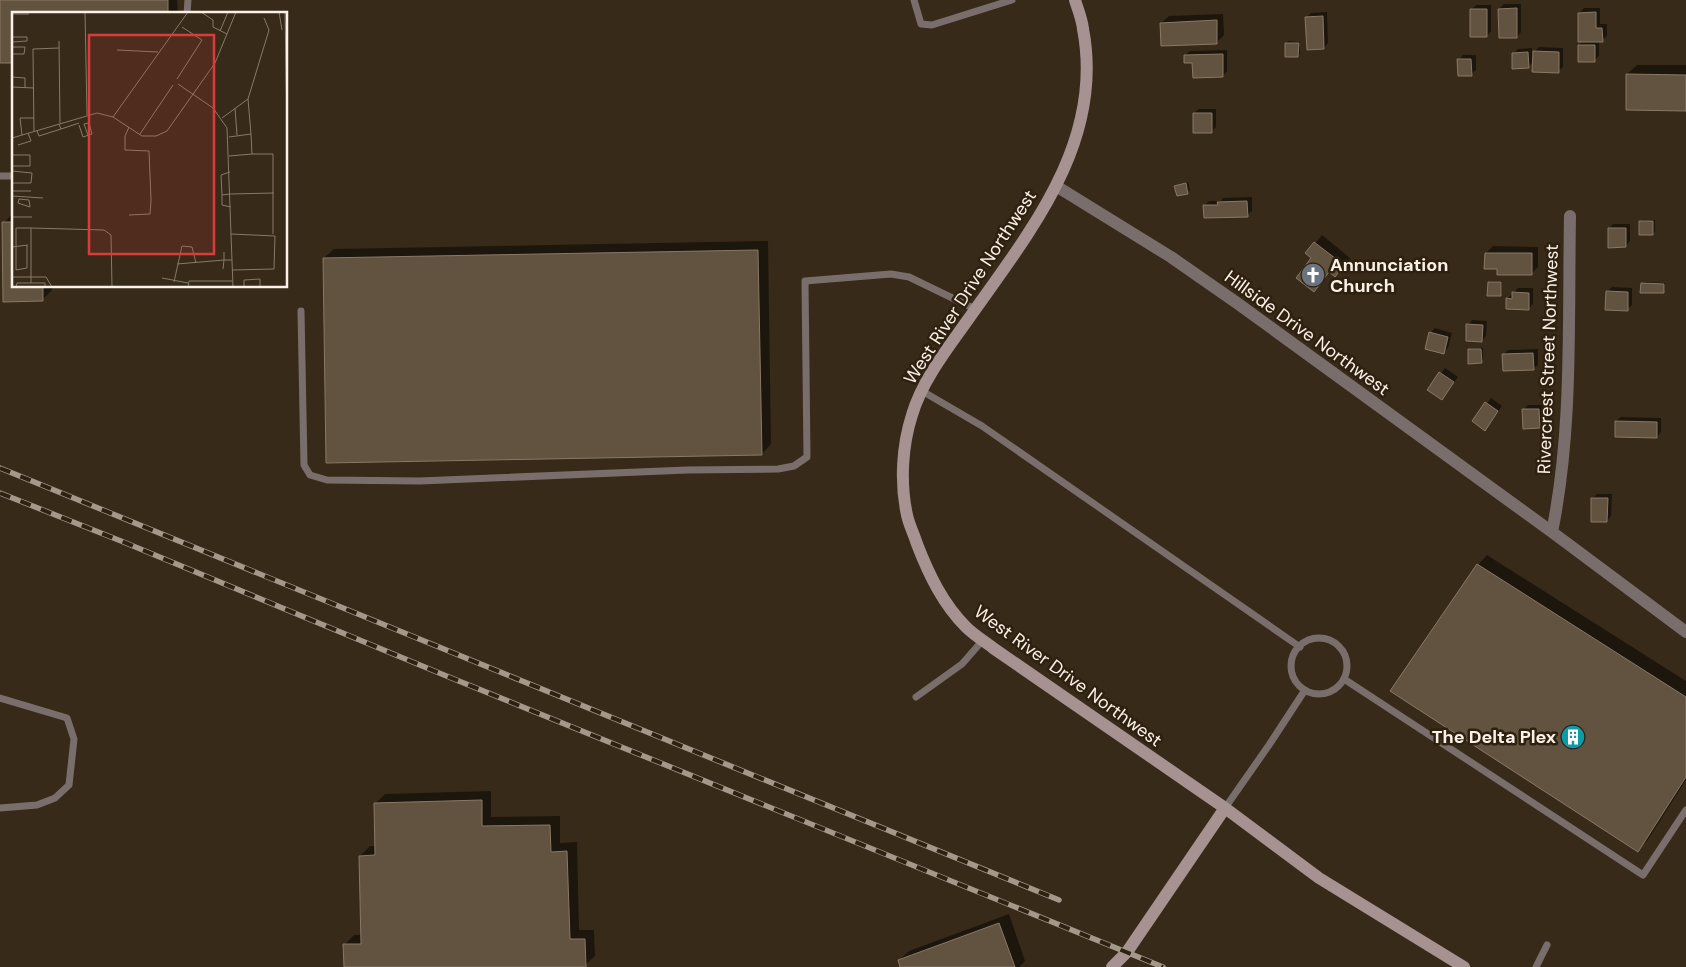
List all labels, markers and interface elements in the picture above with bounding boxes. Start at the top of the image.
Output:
inset map [12,12,288,288]
street label: West River Drive Northwest [898,185,1042,389]
street label: Rivercrest Street Northwest [1532,244,1564,474]
place label: Annunciation Church [1330,253,1448,298]
church icon: Annunciation Church [1300,262,1326,288]
street label: Hillside Drive Northwest [1220,265,1394,401]
street label: West River Drive Northwest [969,600,1167,752]
building icon: The Delta Plex [1560,724,1586,750]
place label: The Delta Plex [1432,725,1556,749]

